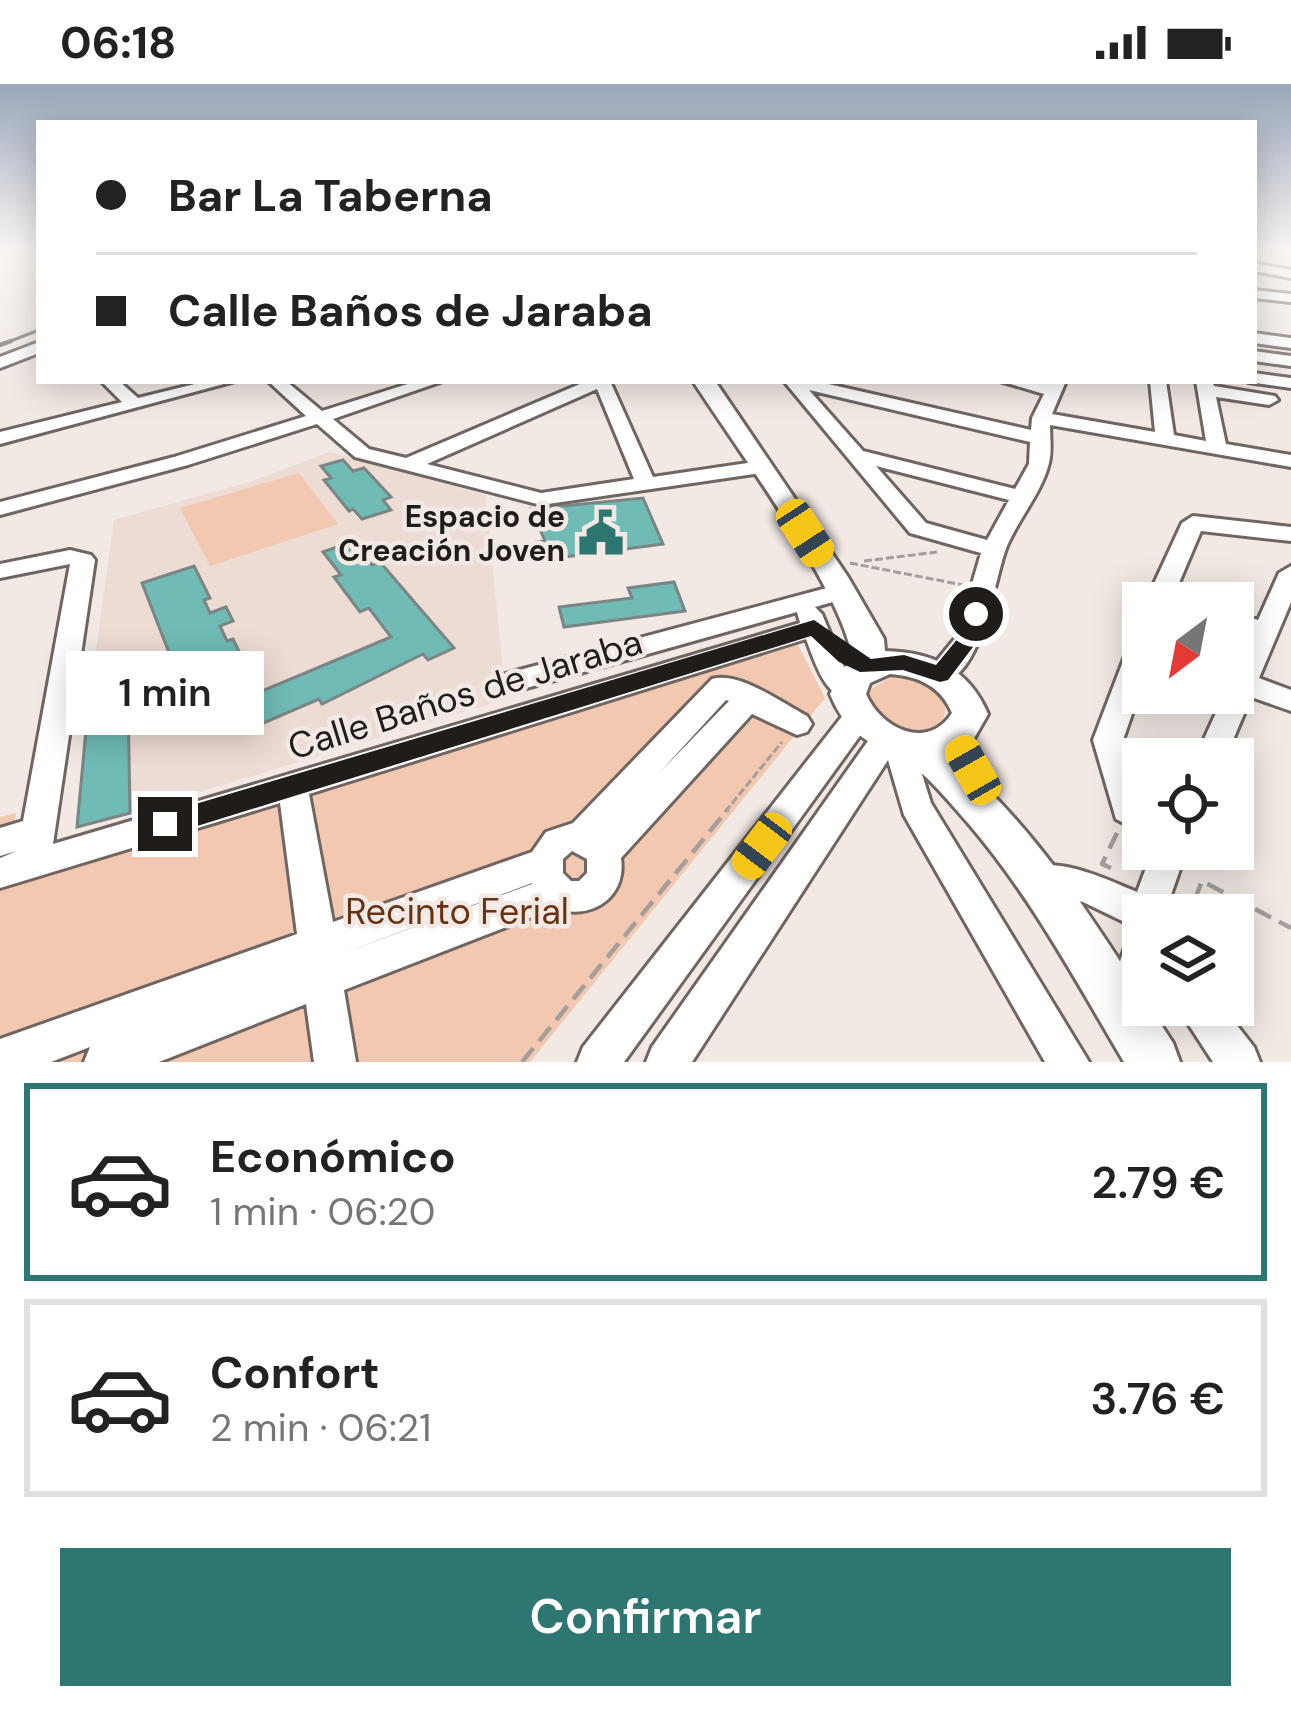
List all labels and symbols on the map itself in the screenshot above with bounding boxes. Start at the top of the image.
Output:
car [770,493,840,573]
place label: Espacio de Creación Joven [338,497,565,570]
public building icon: Espacio de Creación Joven [576,508,626,558]
north arrow [1122,582,1254,714]
route start [949,587,1003,641]
street label: Calle Baños de Jaraba [282,618,648,770]
callout: 1 min [66,650,264,734]
car [939,730,1007,810]
route end [138,797,192,851]
car [726,806,798,886]
park label: Recinto Ferial [345,888,569,935]

